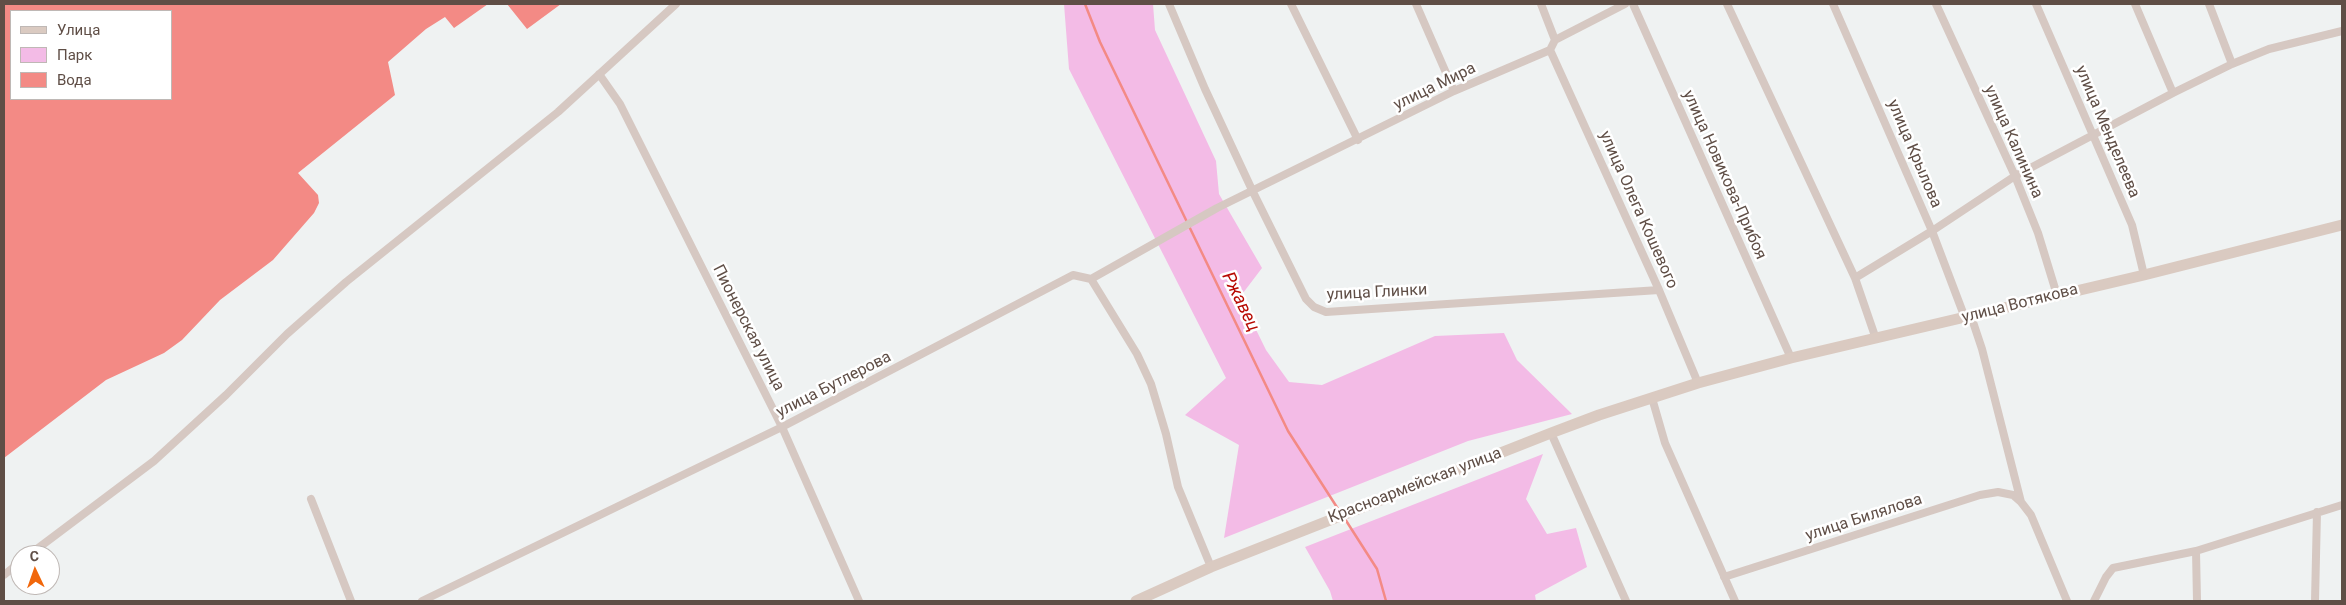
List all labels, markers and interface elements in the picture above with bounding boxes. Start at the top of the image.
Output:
legend [10,10,172,100]
text: Улица [57,21,100,39]
text: Парк [57,46,92,64]
street label: улица Мира [1391,59,1479,115]
street label: улица Менделеева [2070,63,2144,201]
text: Вода [57,71,92,89]
street label: улица Калинина [1979,82,2047,202]
street label: улица Новикова-Прибоя [1678,87,1770,263]
street label: улица Крылова [1883,97,1945,211]
street label: улица Олега Кошевого [1595,128,1681,292]
street label: Пионерская улица [708,262,788,394]
water label: Ржавец [1216,269,1264,335]
street label: улица Вотякова [1960,280,2080,328]
street label: улица Глинки [1326,281,1428,305]
street label: улица Бутлерова [773,348,895,422]
street label: Красноармейская улица [1326,444,1504,528]
street label: улица Билялова [1803,490,1925,546]
north arrow [10,545,60,595]
text: С [29,548,39,564]

